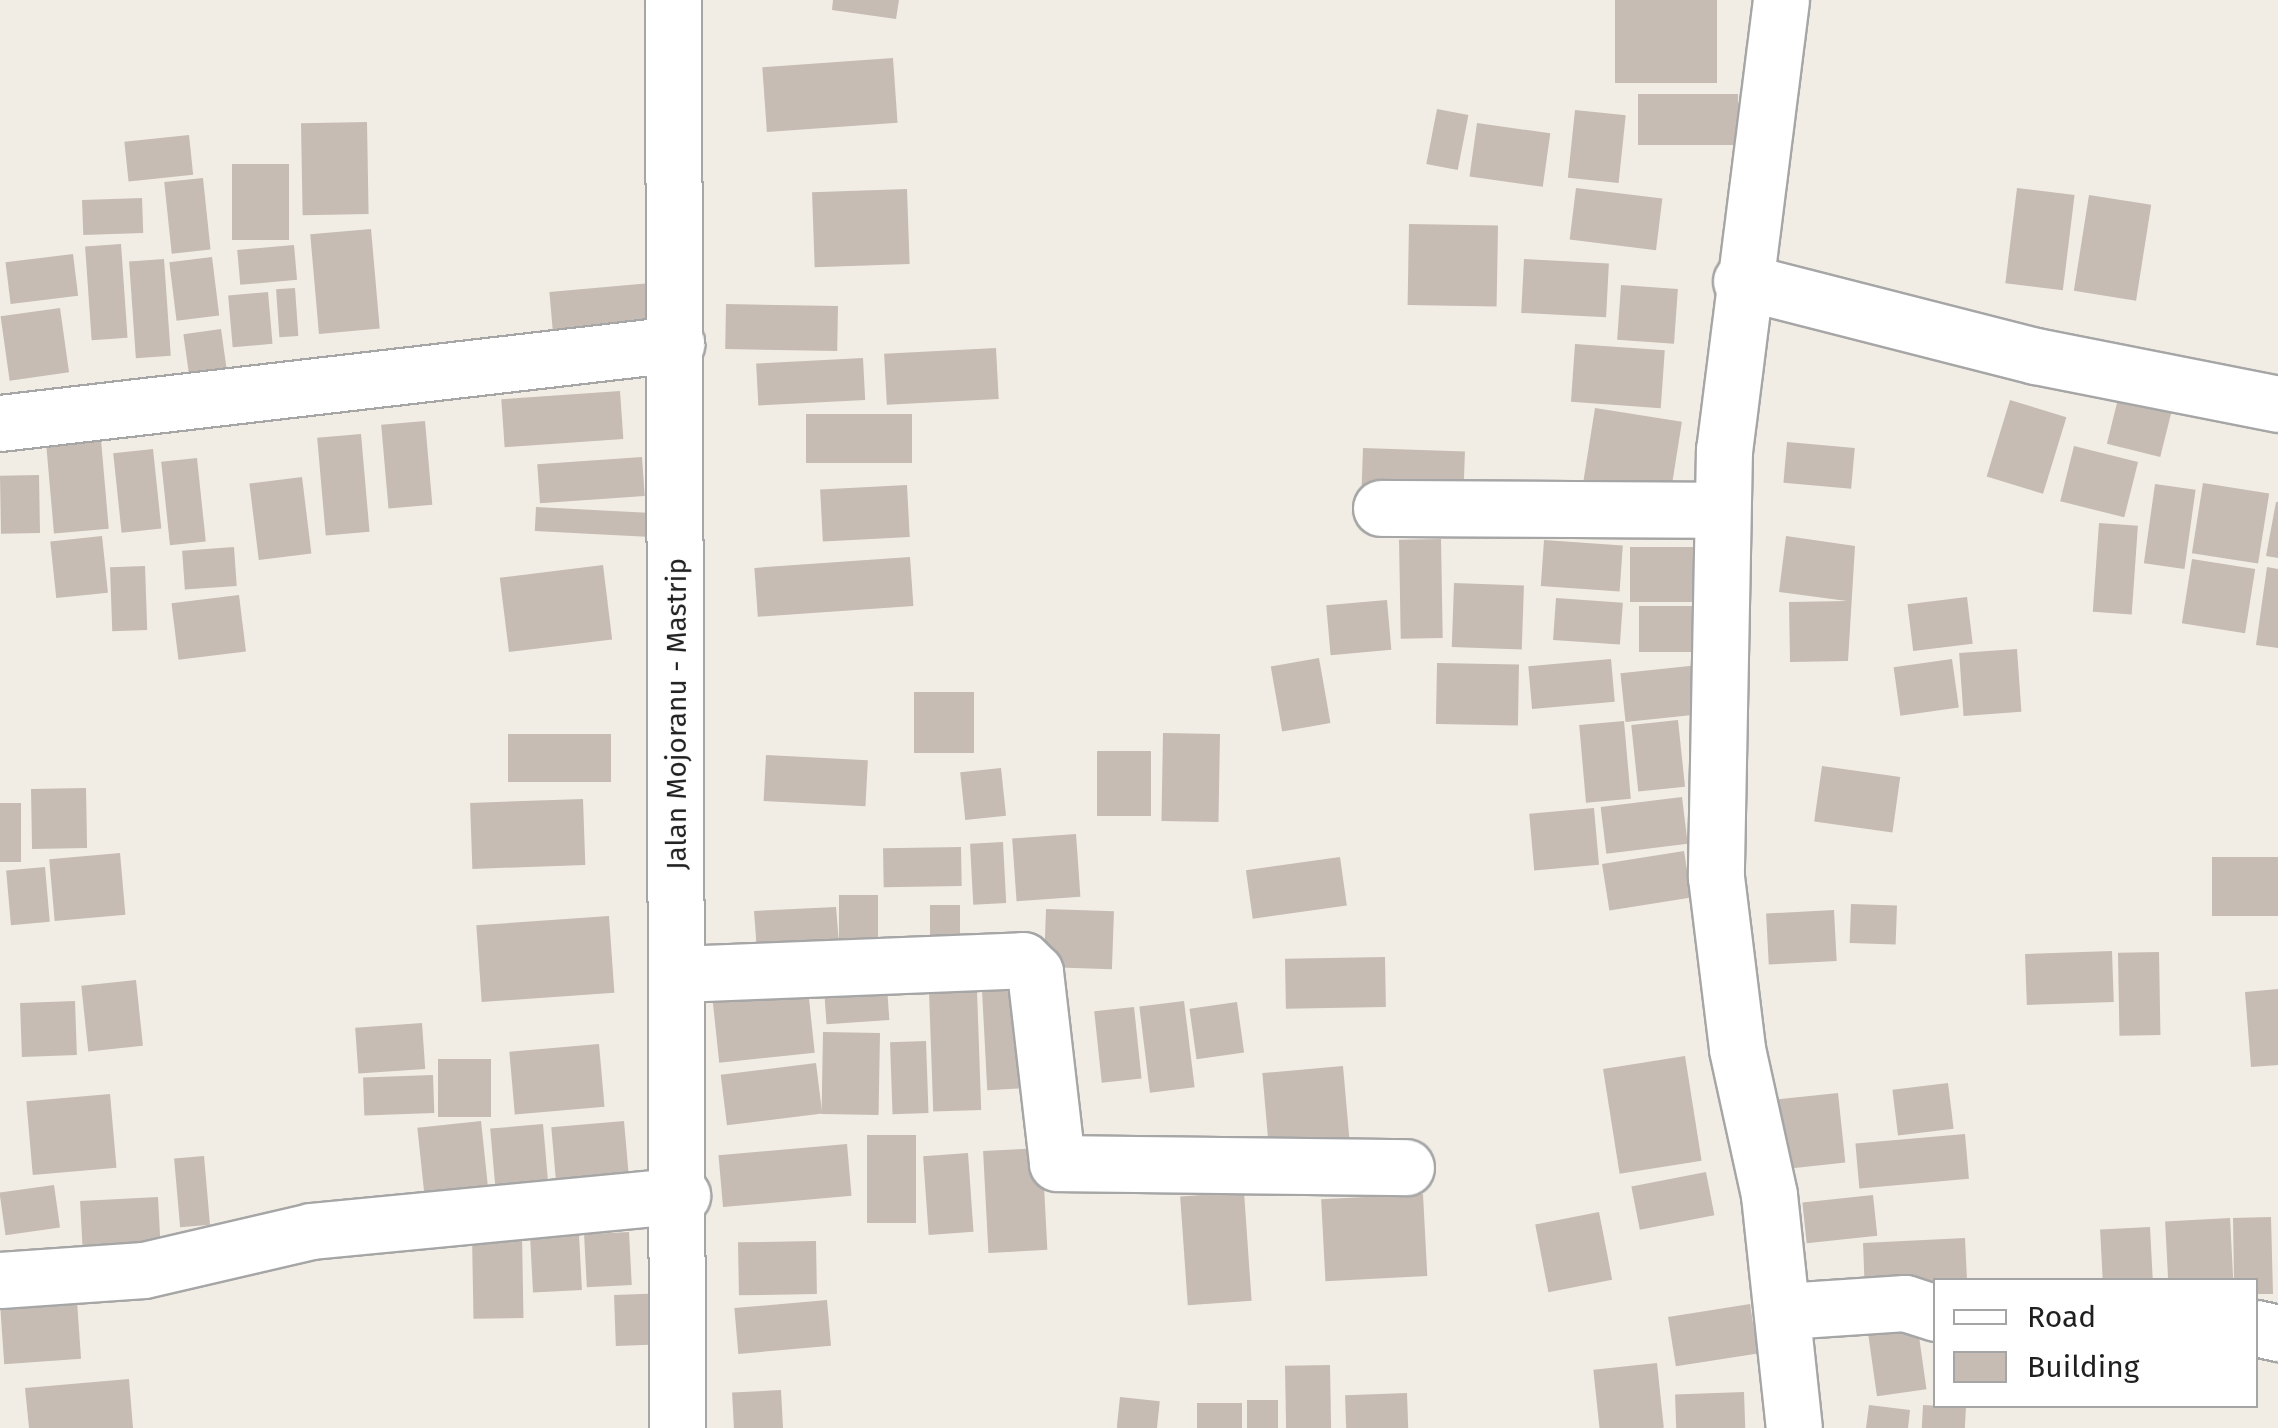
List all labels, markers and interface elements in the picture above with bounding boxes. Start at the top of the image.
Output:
street label: Jalan Mojoranu - Mastrip [660,558,694,870]
legend [1933,1278,2258,1408]
text: Road [2027,1299,2096,1335]
text: Building [2027,1349,2139,1385]

